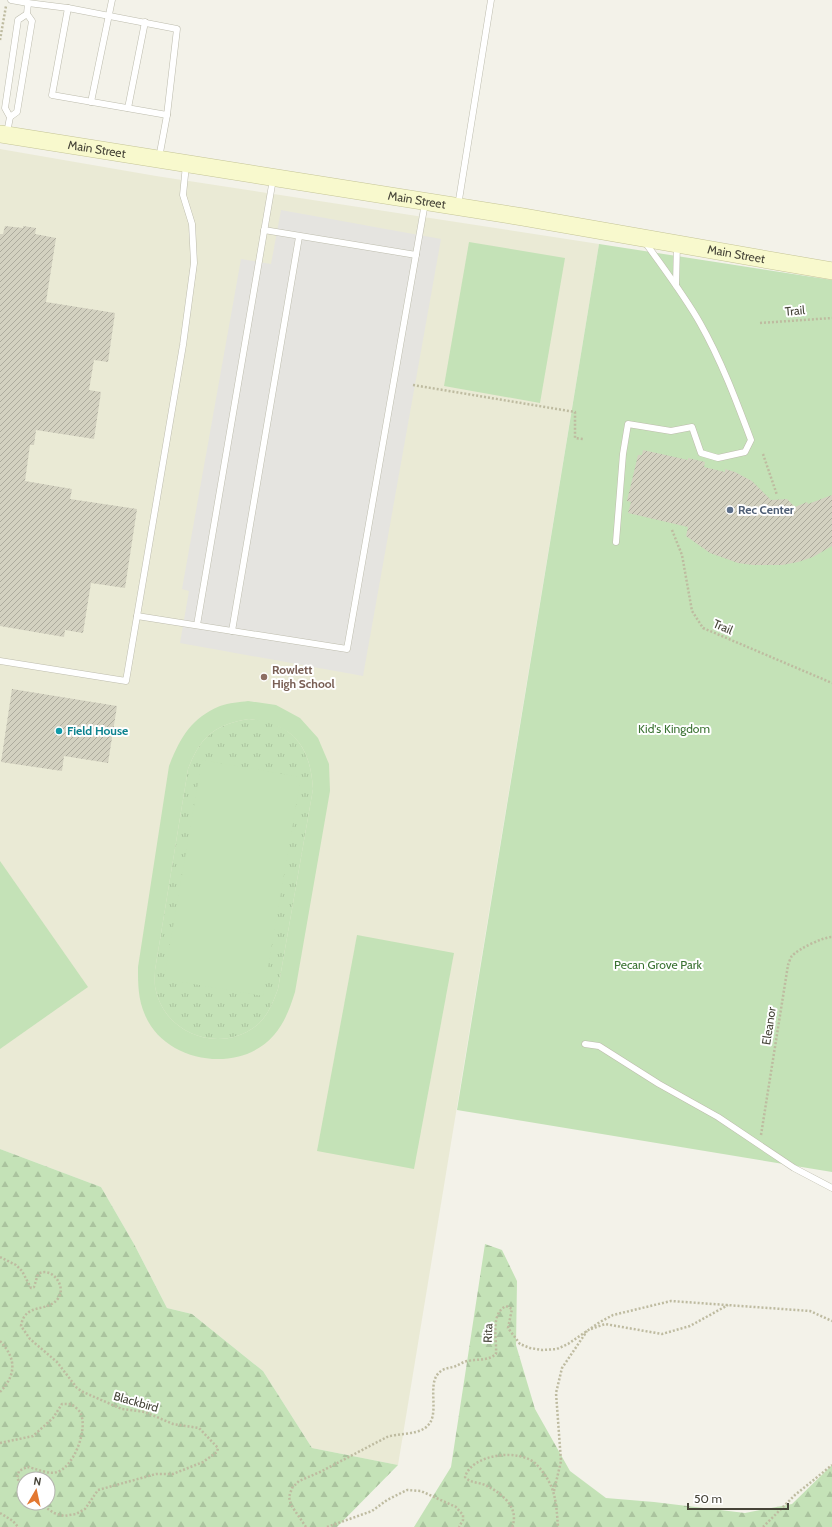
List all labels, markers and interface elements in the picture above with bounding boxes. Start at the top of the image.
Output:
street label: Main Street [67,137,127,161]
street label: Main Street [387,188,447,212]
street label: Main Street [706,241,766,266]
street label: Trail [784,302,806,319]
place label: Rec Center [738,502,794,517]
marker: Rec Center [725,505,735,515]
street label: Trail [711,616,736,637]
place label: Rowlett High School [272,662,335,691]
marker: Rowlett High School [259,672,269,682]
park label: Kid's Kingdom [638,721,710,736]
place label: Field House [67,723,128,738]
marker: Field House [54,726,64,736]
park label: Pecan Grove Park [614,957,703,972]
street label: Eleanor [758,1006,779,1046]
street label: Rita [480,1323,495,1343]
street label: Blackbird [112,1388,160,1415]
north arrow [16,1471,56,1511]
text: N [33,1474,43,1489]
scale bar [688,1485,788,1511]
text: 50 m [694,1491,722,1506]

